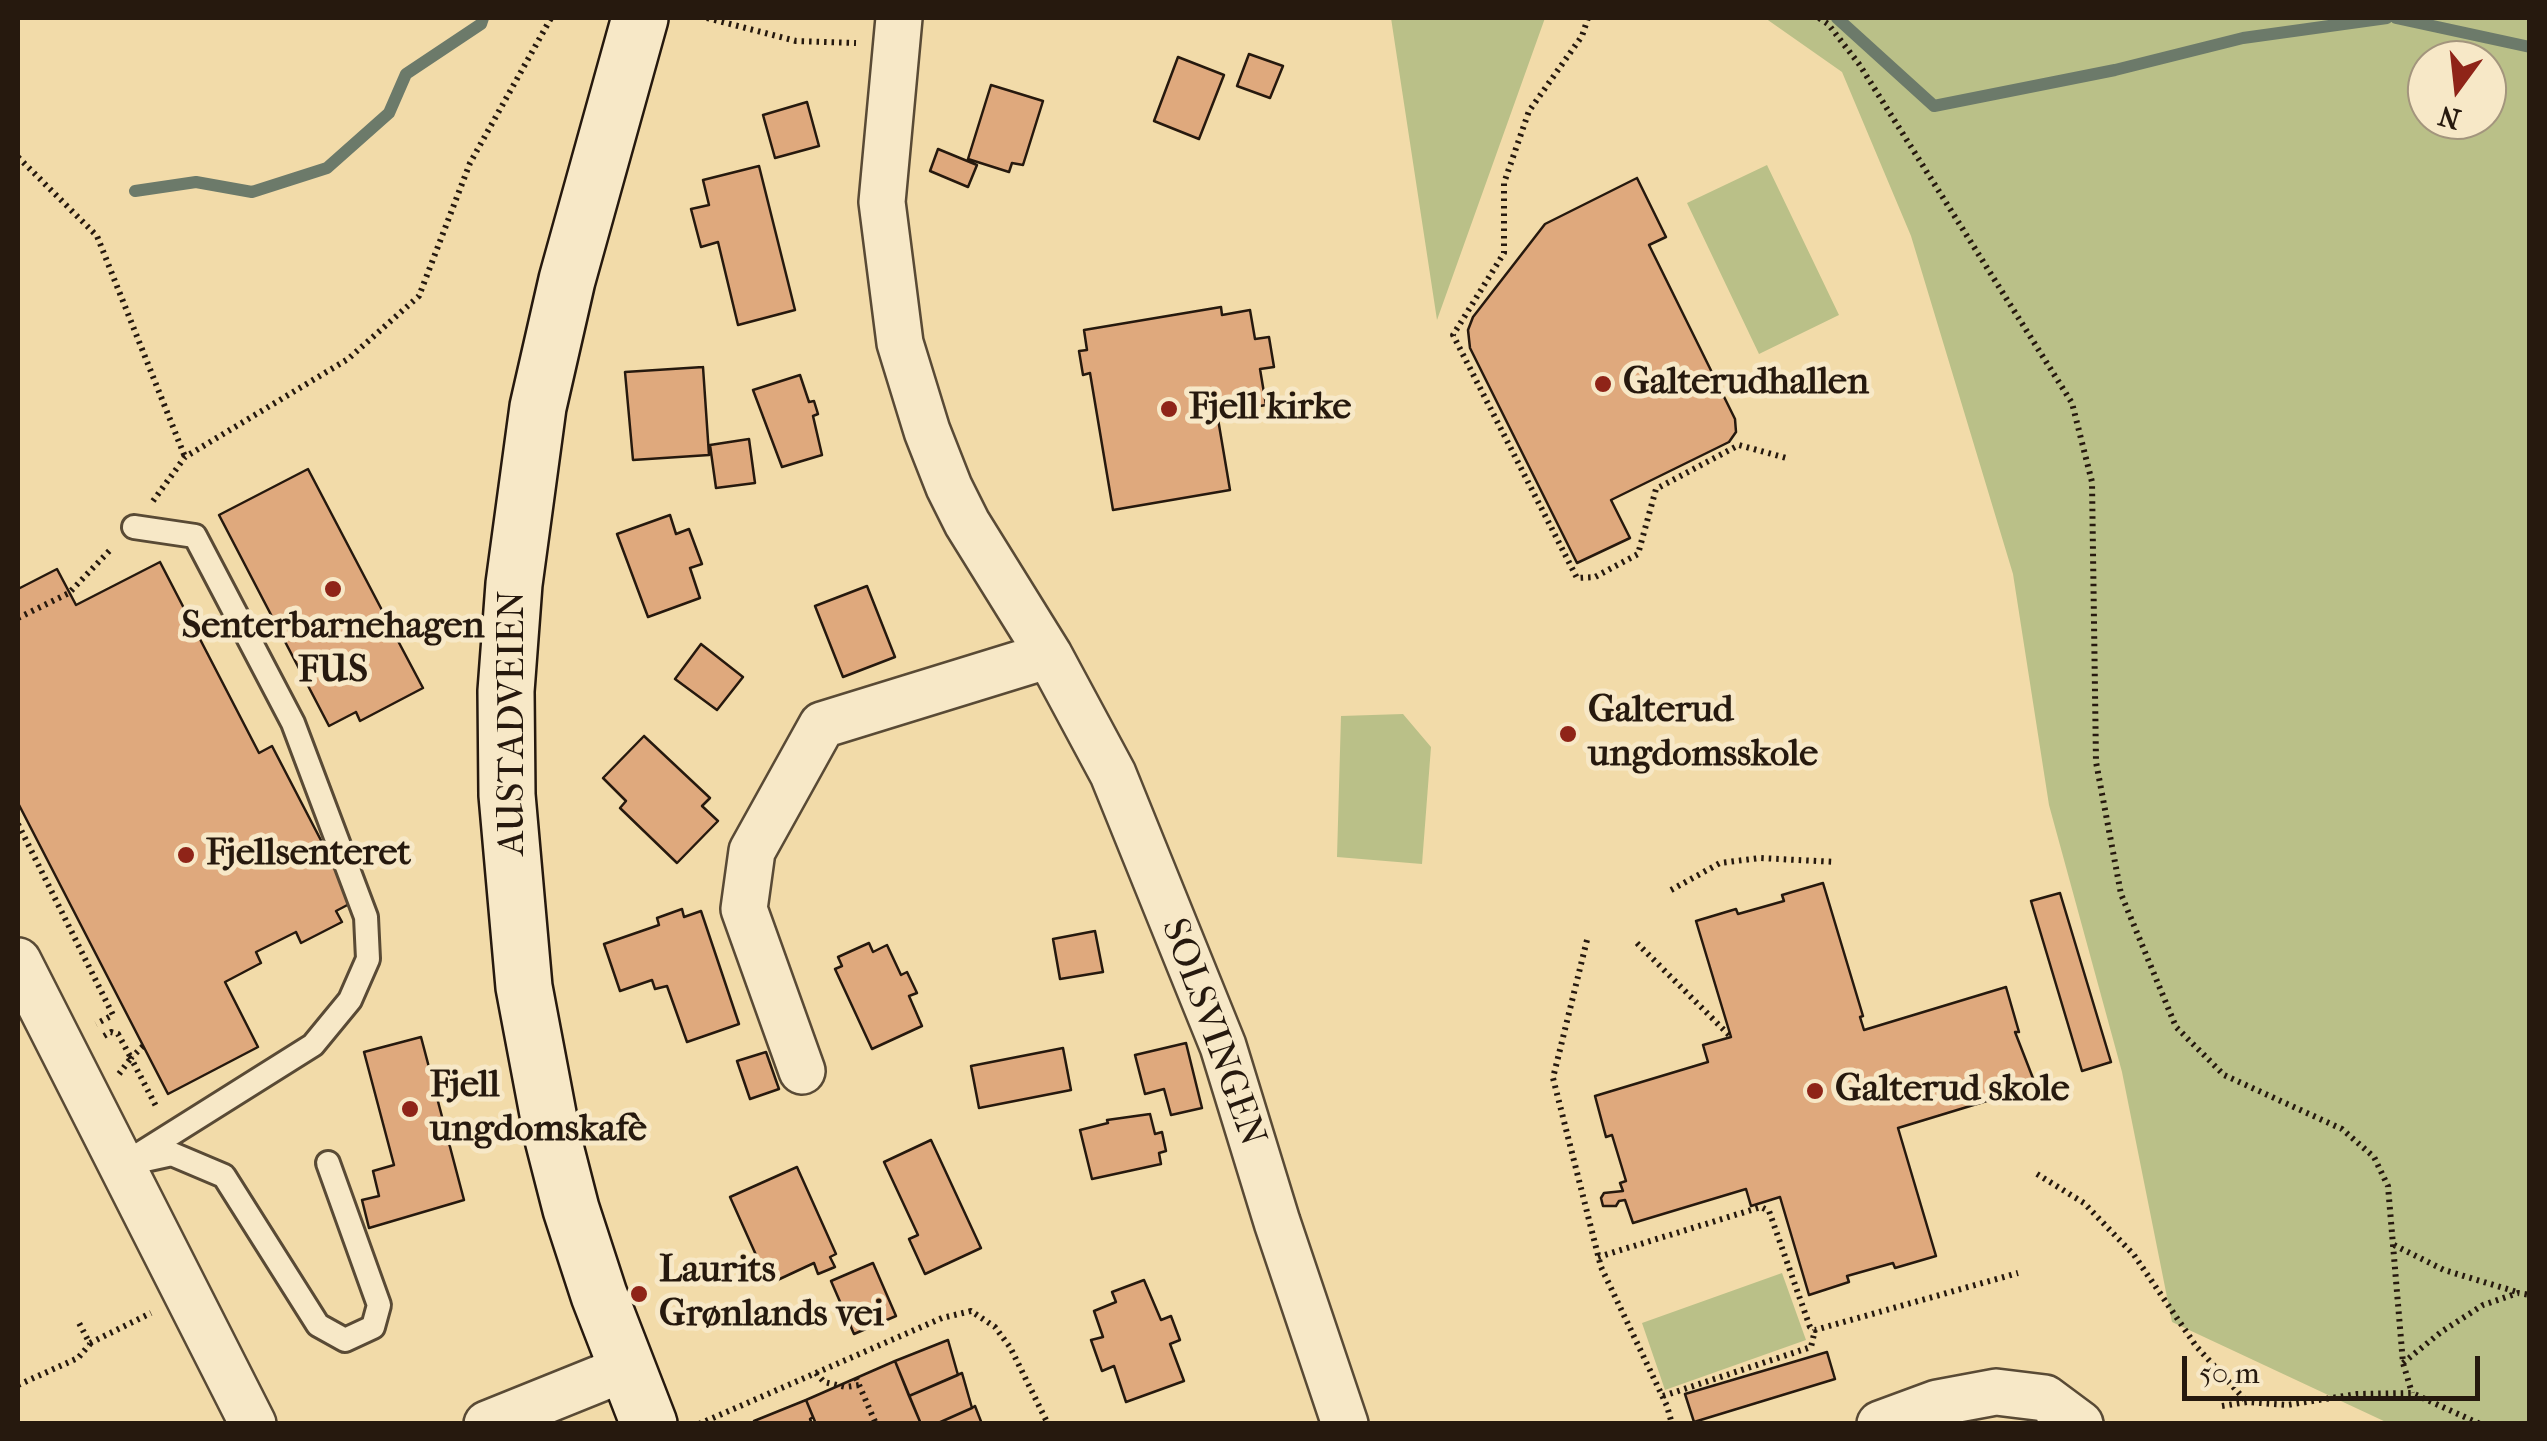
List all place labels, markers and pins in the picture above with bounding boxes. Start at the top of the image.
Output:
place label: Galterudhallen [1623,361,1869,407]
marker: Galterudhallen [1592,373,1614,395]
place label: Fjell kirke [1189,386,1351,432]
marker: Fjell kirke [1158,398,1180,420]
marker: Senterbarnehagen FUS [322,578,344,600]
place label: Senterbarnehagen FUS [182,605,484,694]
place label: Galterud ungdomsskole [1588,689,1818,778]
marker: Galterud ungdomsskole [1557,723,1579,745]
place label: Fjellsenteret [206,832,411,878]
marker: Fjellsenteret [175,844,197,866]
place label: Fjell ungdomskafè [430,1064,647,1154]
place label: Galterud skole [1835,1068,2070,1114]
marker: Galterud skole [1804,1080,1826,1102]
marker: Fjell ungdomskafè [399,1098,421,1120]
place label: Laurits Grønlands vei [659,1249,884,1338]
marker: Laurits Grønlands vei [628,1283,650,1305]

